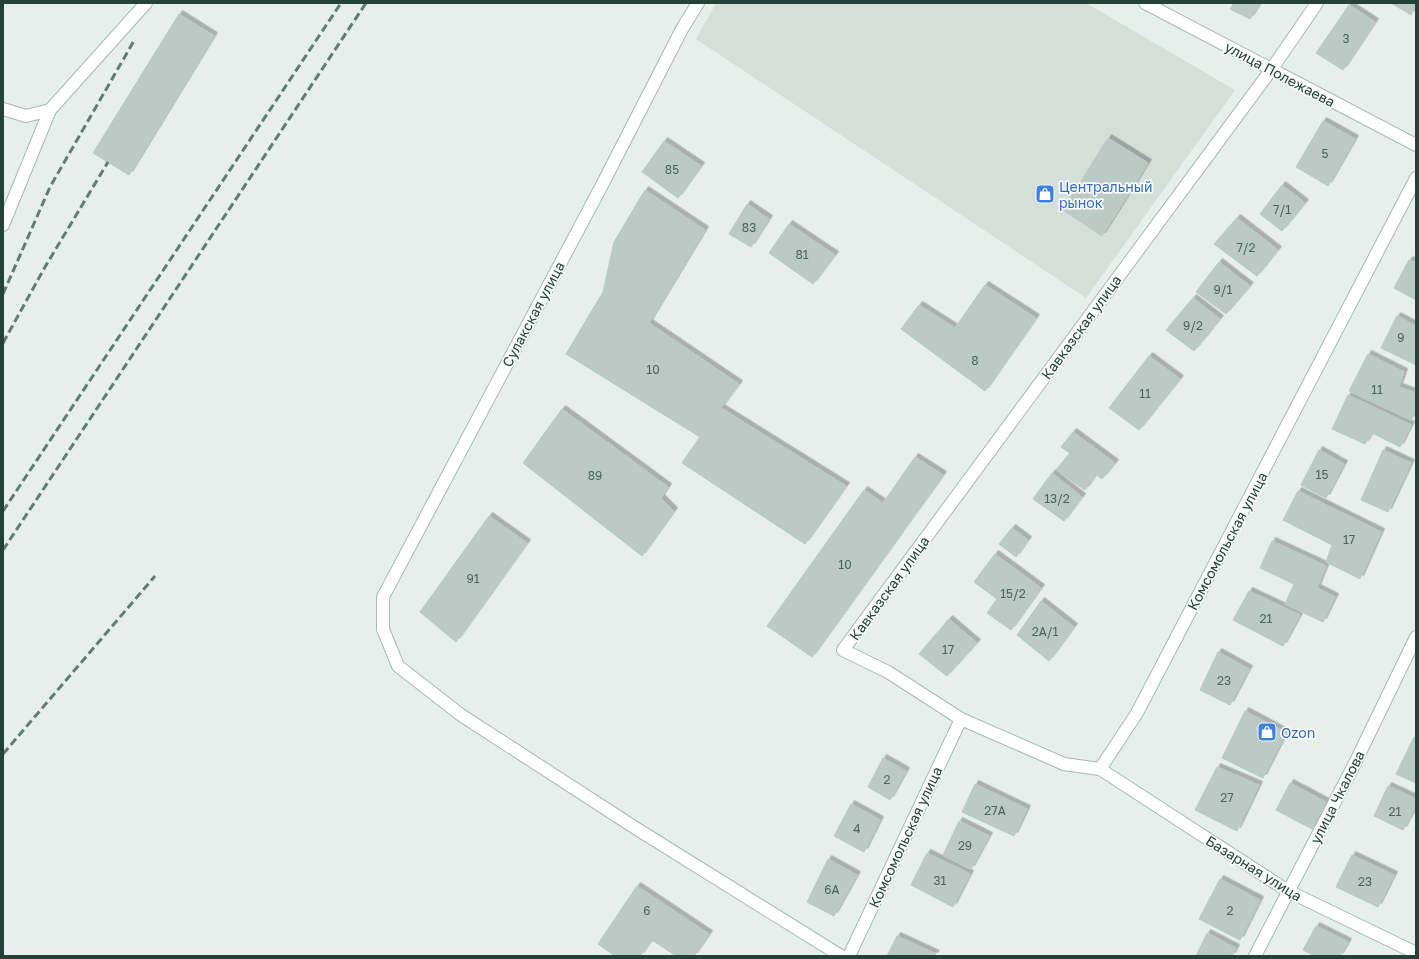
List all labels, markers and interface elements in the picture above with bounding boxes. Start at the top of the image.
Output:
house number: 3 [1342,31,1350,46]
street label: улица Полежаева [1222,38,1338,110]
house number: 5 [1322,146,1329,161]
house number: 85 [665,162,679,177]
place label: Центральный рынок [1059,178,1152,211]
shop icon: Центральный рынок [1034,183,1056,205]
house number: 7/1 [1273,202,1291,217]
house number: 83 [742,220,756,235]
house number: 7/2 [1236,240,1256,255]
house number: 81 [795,247,809,262]
street label: Сулакская улица [498,258,568,370]
street label: Кавказская улица [1038,272,1124,382]
house number: 9/1 [1214,282,1233,297]
house number: 9/2 [1183,318,1203,333]
house number: 9 [1397,330,1405,345]
house number: 8 [971,353,979,368]
house number: 10 [646,362,660,377]
house number: 11 [1371,382,1383,397]
house number: 11 [1139,386,1151,401]
house number: 15 [1316,467,1328,482]
house number: 89 [588,468,602,483]
street label: Комсомольская улица [1183,469,1271,613]
house number: 13/2 [1044,491,1070,506]
house number: 17 [1343,532,1355,547]
street label: Кавказская улица [846,533,932,643]
house number: 10 [838,557,852,572]
house number: 91 [466,571,480,586]
house number: 15/2 [1000,586,1026,601]
house number: 21 [1260,611,1273,626]
house number: 2А/1 [1032,624,1058,639]
house number: 17 [942,642,954,657]
house number: 23 [1217,673,1231,688]
shop icon: Ozon [1256,721,1278,743]
place label: Ozon [1281,724,1315,741]
street label: улица Чкалова [1306,748,1368,846]
street label: Комсомольская улица [865,764,945,910]
house number: 2 [884,772,891,787]
house number: 27 [1220,790,1234,805]
house number: 27А [984,803,1006,818]
house number: 21 [1389,804,1402,819]
house number: 4 [853,821,861,836]
street label: Базарная улица [1203,832,1305,904]
house number: 29 [958,838,972,853]
house number: 31 [934,873,947,888]
house number: 23 [1358,874,1372,889]
house number: 6А [824,882,840,897]
house number: 6 [643,903,651,918]
house number: 2 [1227,903,1234,918]

